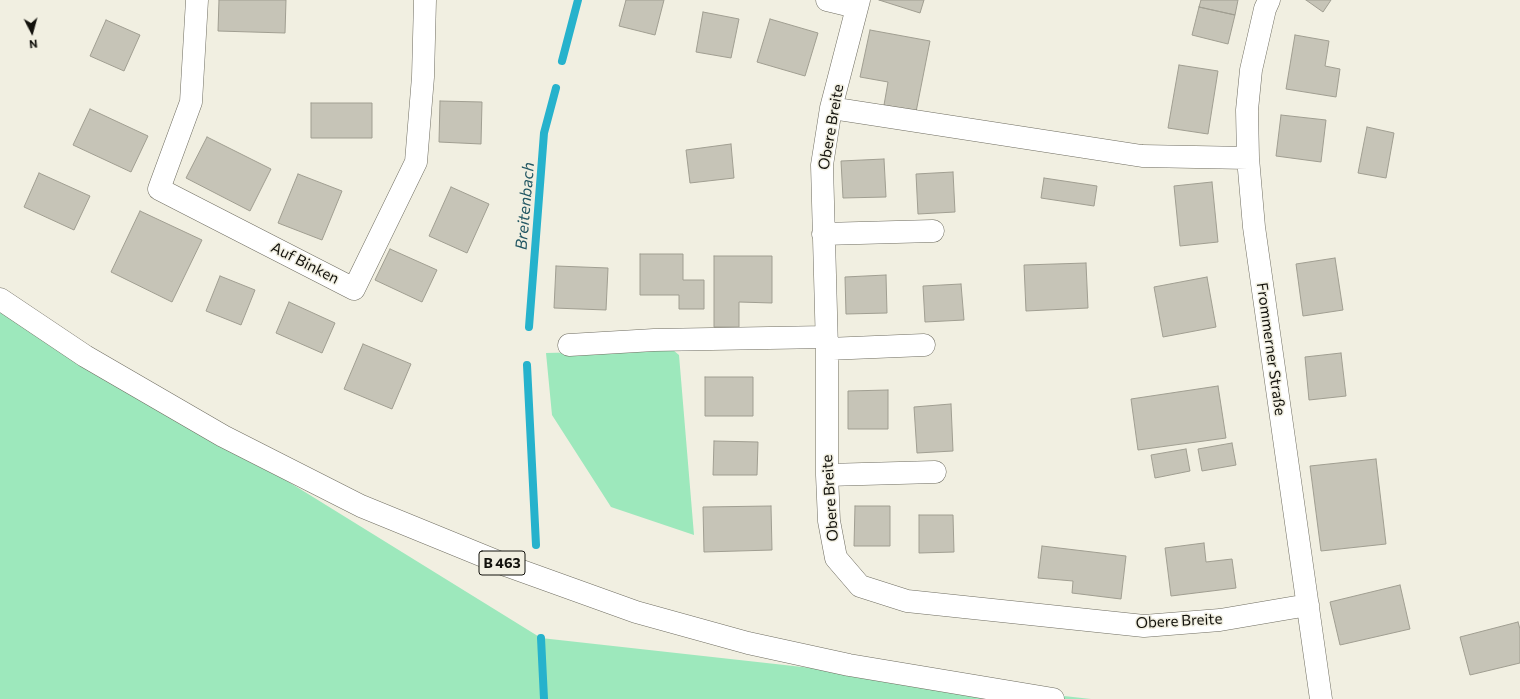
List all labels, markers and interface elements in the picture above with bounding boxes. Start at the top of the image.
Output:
north arrow [12,12,52,52]
text: N [29,38,38,51]
street label: Obere Breite [815,83,847,171]
water label: Breitenbach [512,161,538,251]
street label: Auf Binken [268,238,342,288]
street label: Frommerner Straße [1253,281,1289,417]
street label: Obere Breite [818,454,842,542]
road number: B 463 [479,551,525,575]
street label: Obere Breite [1135,610,1223,632]

